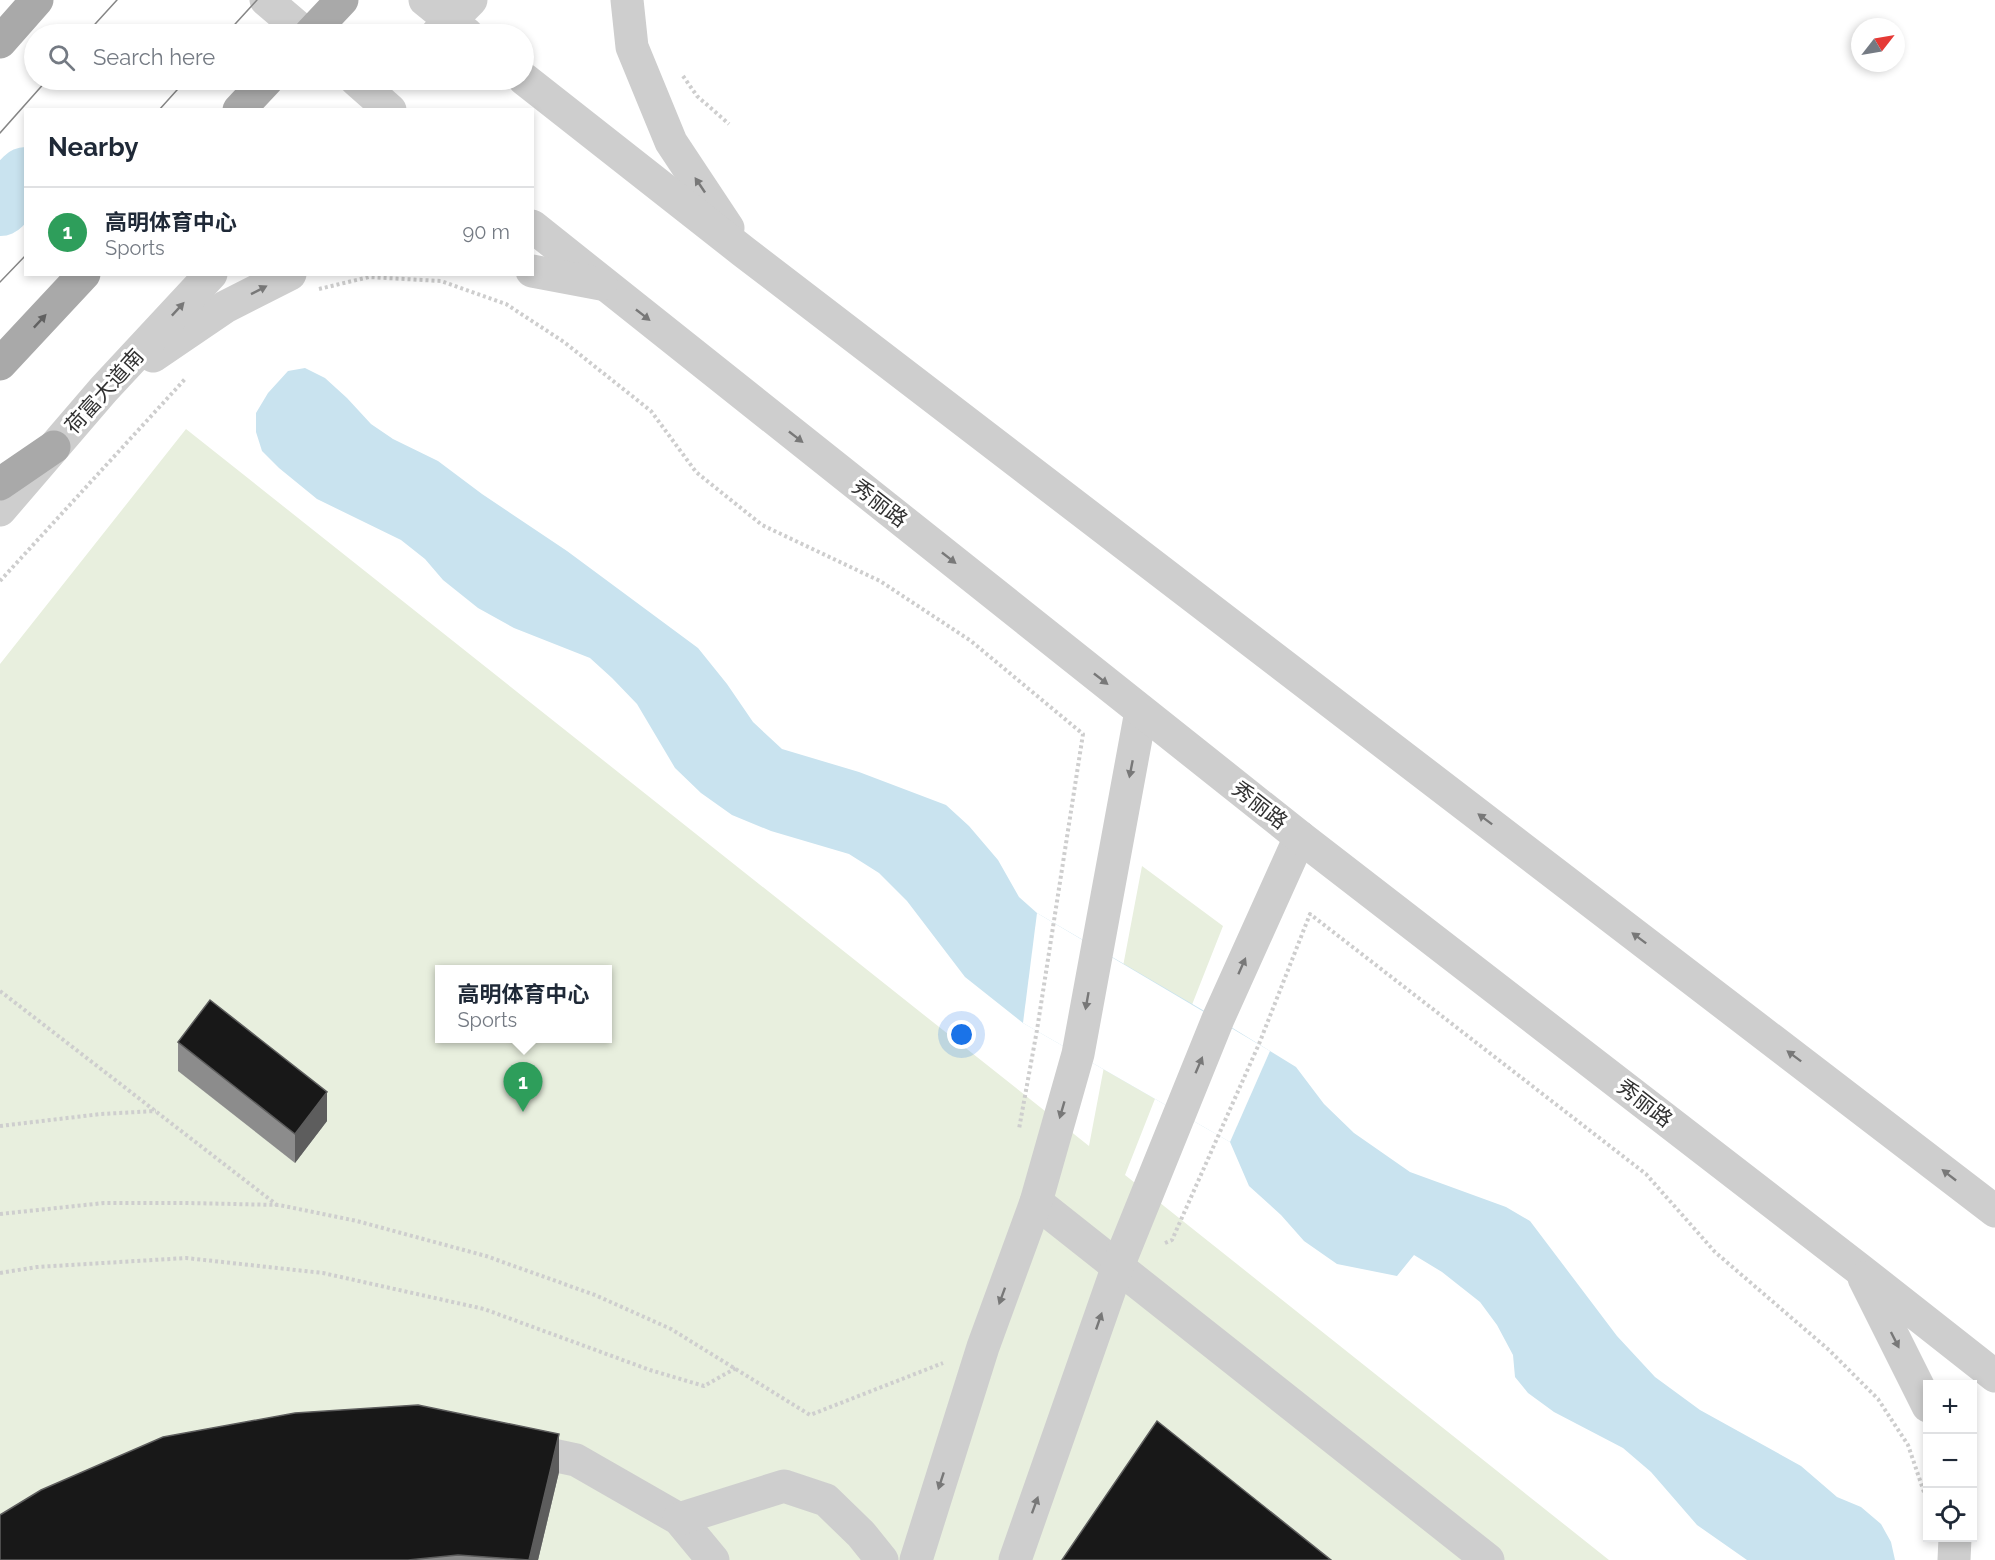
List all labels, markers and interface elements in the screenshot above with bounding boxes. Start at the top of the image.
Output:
north arrow [1851,18,1905,72]
search box [24,24,534,90]
icon: search [45,41,78,74]
text: Search here [93,44,215,70]
text: Nearby [48,132,138,162]
one-way arrow [694,178,706,194]
text: 高明体育中心 [105,209,237,235]
text: 1 [63,220,72,244]
text: 90 m [463,220,510,244]
text: Sports [105,236,165,260]
one-way arrow [251,285,268,294]
one-way arrow [171,302,184,317]
one-way arrow [636,309,651,321]
one-way arrow [33,314,47,329]
street label: 荷富大道南 [60,344,148,438]
one-way arrow [788,430,804,443]
street label: 秀丽路 [847,474,913,532]
one-way arrow [941,551,956,564]
one-way arrow [1094,673,1109,685]
one-way arrow [1126,759,1135,778]
street label: 秀丽路 [1227,776,1293,834]
one-way arrow [1477,813,1493,825]
one-way arrow [1632,932,1647,944]
one-way arrow [1238,957,1247,974]
popup [435,965,612,1043]
text: 高明体育中心 [457,981,590,1007]
one-way arrow [1082,992,1091,1011]
text: Sports [457,1008,517,1032]
your location [947,1020,976,1049]
one-way arrow [1786,1050,1802,1063]
one-way arrow [1194,1056,1204,1074]
pin: 1 [504,1062,542,1112]
street label: 秀丽路 [1612,1074,1678,1132]
one-way arrow [1057,1101,1066,1119]
one-way arrow [1941,1169,1957,1181]
one-way arrow [996,1287,1006,1305]
one-way arrow [1095,1312,1105,1330]
one-way arrow [1891,1331,1900,1348]
map controls [1923,1380,1977,1542]
button: + [1923,1380,1977,1434]
button: − [1923,1434,1977,1488]
one-way arrow [936,1472,945,1490]
button: locate [1923,1488,1977,1542]
one-way arrow [1031,1496,1040,1514]

